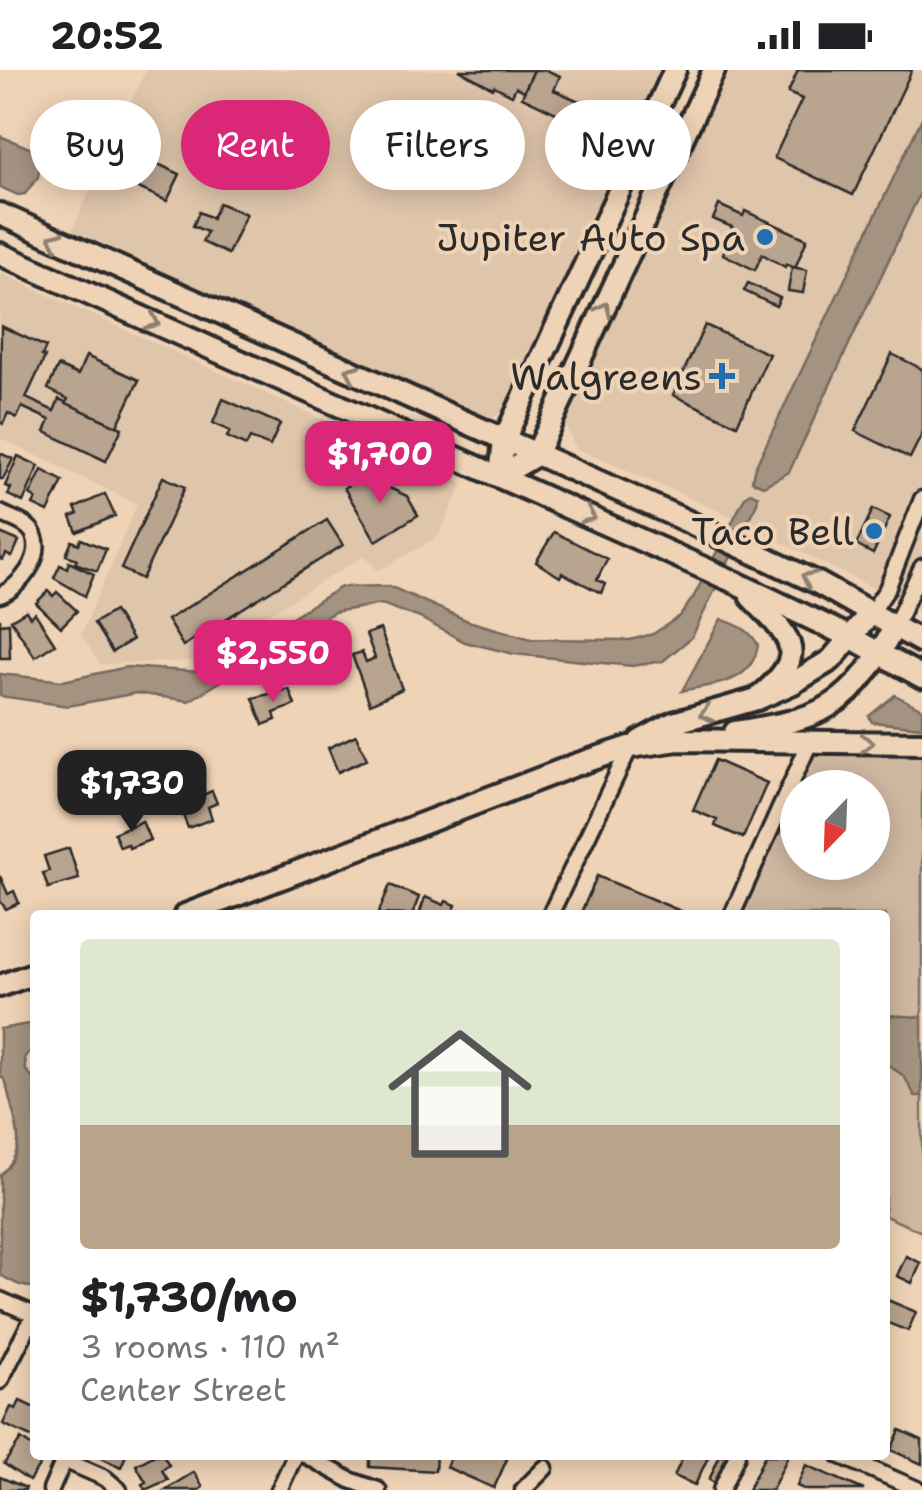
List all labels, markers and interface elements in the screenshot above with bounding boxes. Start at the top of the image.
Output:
text: 20:52 [50,10,163,61]
chip: Buy [30,100,161,190]
chip: Rent [181,100,330,190]
chip: Filters [350,100,525,190]
chip: New [545,100,691,190]
place label: Jupiter Auto Spa [436,212,745,263]
marker: Jupiter Auto Spa [754,226,776,248]
one-way arrow [47,231,65,251]
one-way arrow [591,301,611,319]
one-way arrow [143,310,161,330]
place label: Walgreens [510,351,702,402]
one-way arrow [344,364,362,384]
marker: Walgreens [711,365,733,387]
pin: $1,700 [299,421,461,506]
text: $1,700 [327,432,433,475]
one-way arrow [579,504,597,524]
place label: Taco Bell [691,506,855,557]
marker: Taco Bell [863,520,885,542]
one-way arrow [801,571,819,591]
pin: $2,550 [192,620,354,705]
text: $2,550 [216,631,330,674]
one-way arrow [698,702,716,723]
one-way arrow [860,732,875,754]
pin: $1,730 [51,750,213,835]
text: $1,730 [79,761,185,804]
north arrow [780,770,890,880]
map controls [780,770,890,880]
icon: home [370,1004,550,1184]
text: $1,730/mo [80,1269,298,1325]
text: 3 rooms · 110 m² [80,1325,340,1368]
text: Center Street [80,1368,287,1411]

